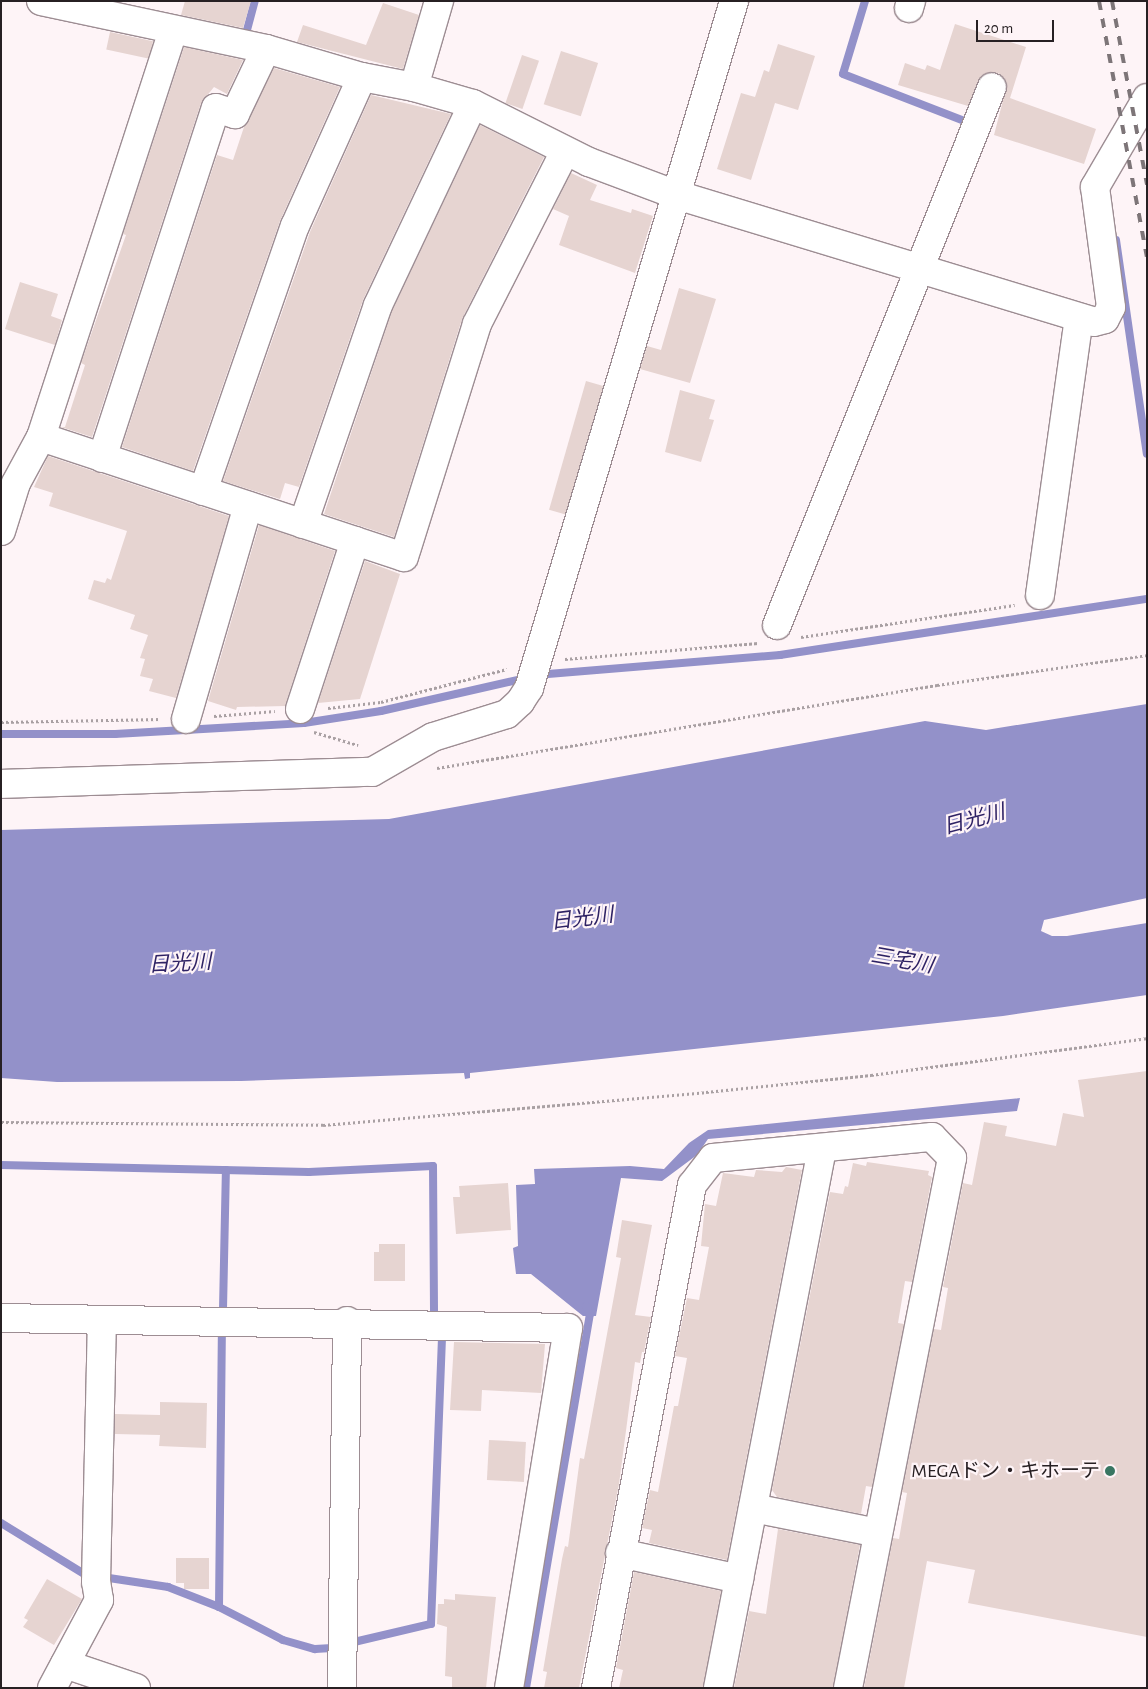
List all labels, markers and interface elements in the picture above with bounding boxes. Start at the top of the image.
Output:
scale bar [978,10,1056,42]
text: 20 m [984,21,1013,36]
water label: 日光川 [940,800,1008,840]
water label: 日光川 [549,903,615,935]
water label: 三宅川 [869,943,935,979]
water label: 日光川 [148,950,212,978]
place label: MEGAドン・キホーテ [911,1459,1100,1483]
marker: MEGAドン・キホーテ [1104,1465,1116,1477]

